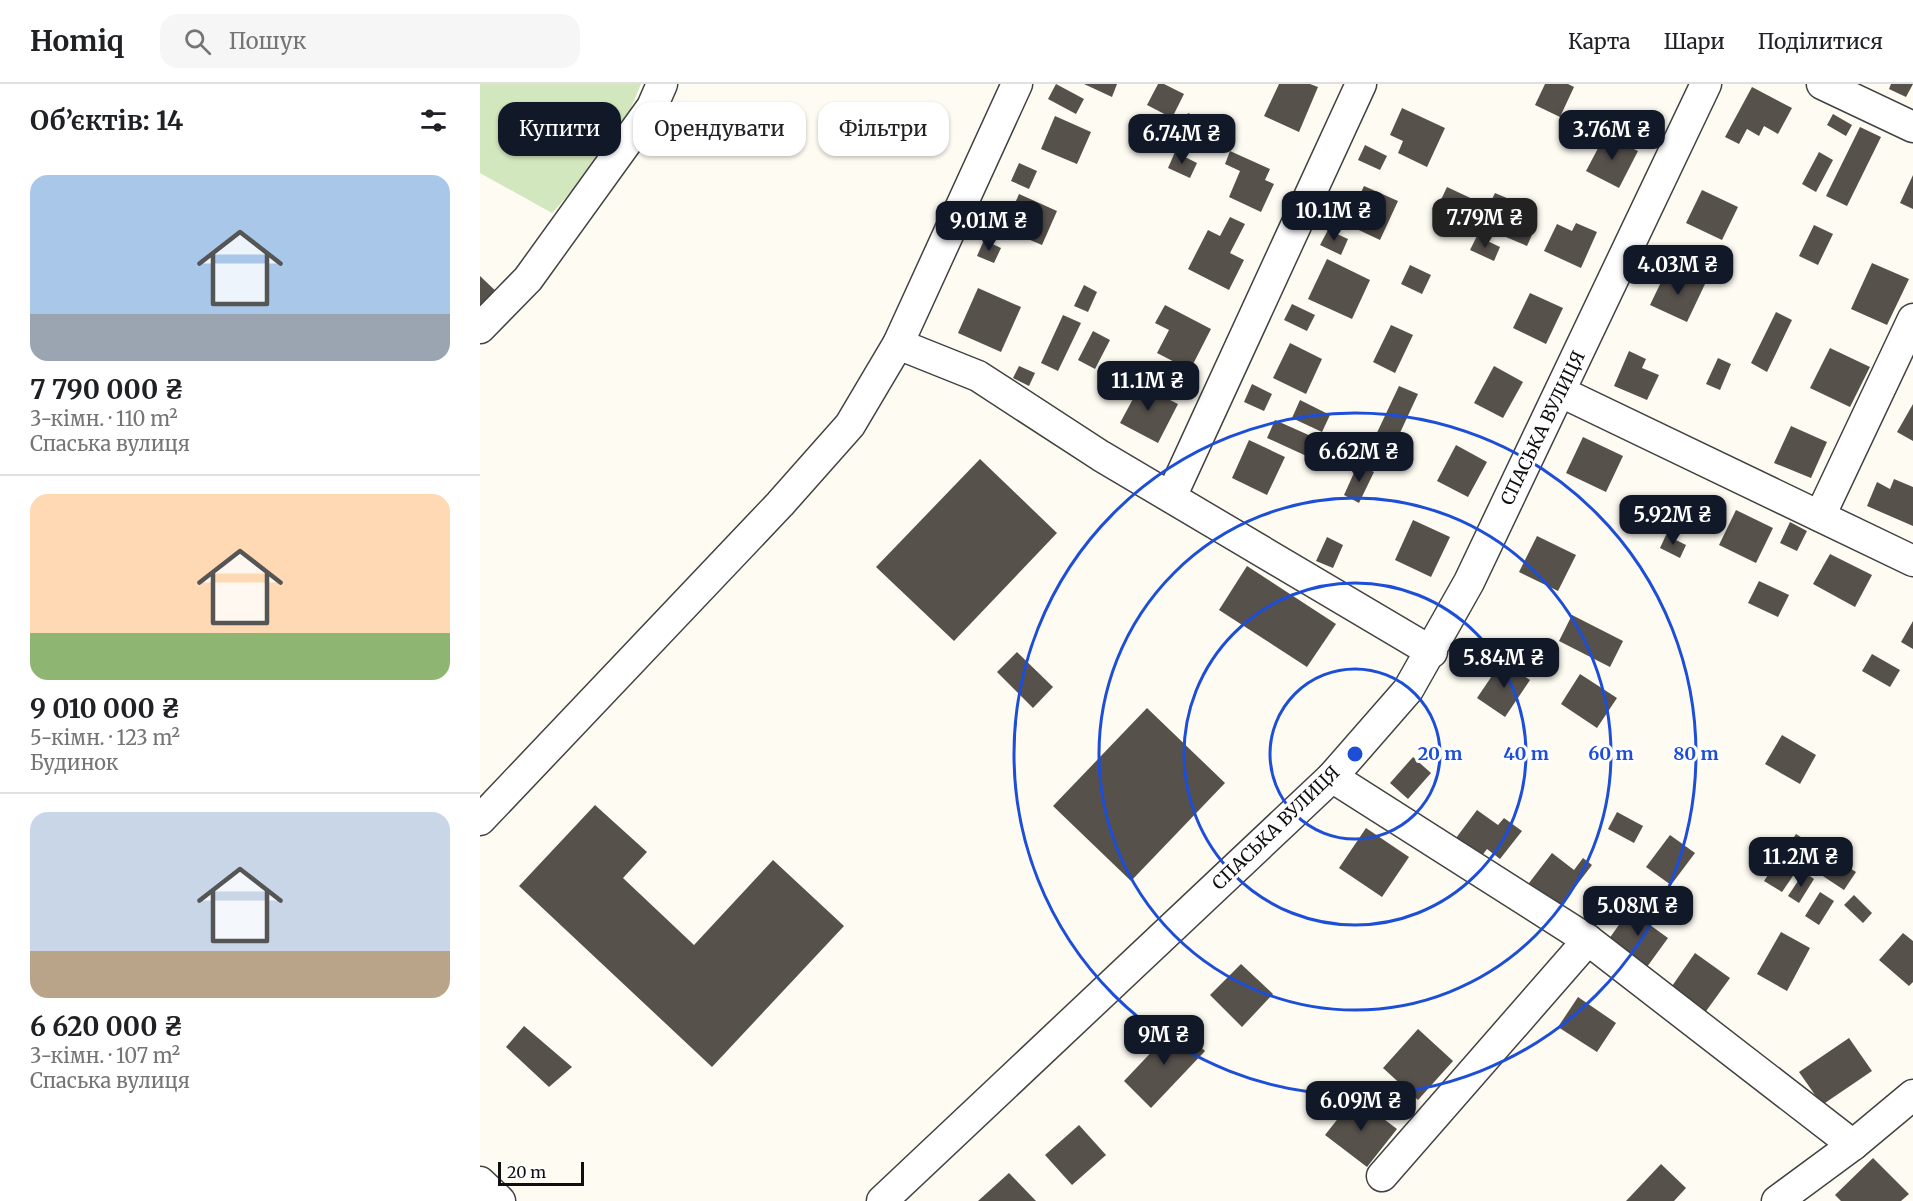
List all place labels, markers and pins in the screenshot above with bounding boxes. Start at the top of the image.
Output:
pin: 3.76M ₴ [1557,110,1667,161]
pin: 6.74M ₴ [1127,114,1237,165]
pin: 10.1M ₴ [1279,191,1389,242]
pin: 7.79M ₴ [1430,198,1540,249]
pin: 9.01M ₴ [934,201,1044,252]
pin: 4.03M ₴ [1623,245,1733,296]
pin: 11.1M ₴ [1093,361,1203,412]
pin: 6.62M ₴ [1304,432,1414,483]
pin: 5.92M ₴ [1618,495,1728,546]
pin: 5.84M ₴ [1449,638,1559,689]
centre of rings [1345,744,1365,764]
pin: 11.2M ₴ [1746,837,1856,888]
pin: 5.08M ₴ [1583,886,1693,937]
pin: 9M ₴ [1128,1015,1200,1066]
pin: 6.09M ₴ [1306,1081,1416,1132]

